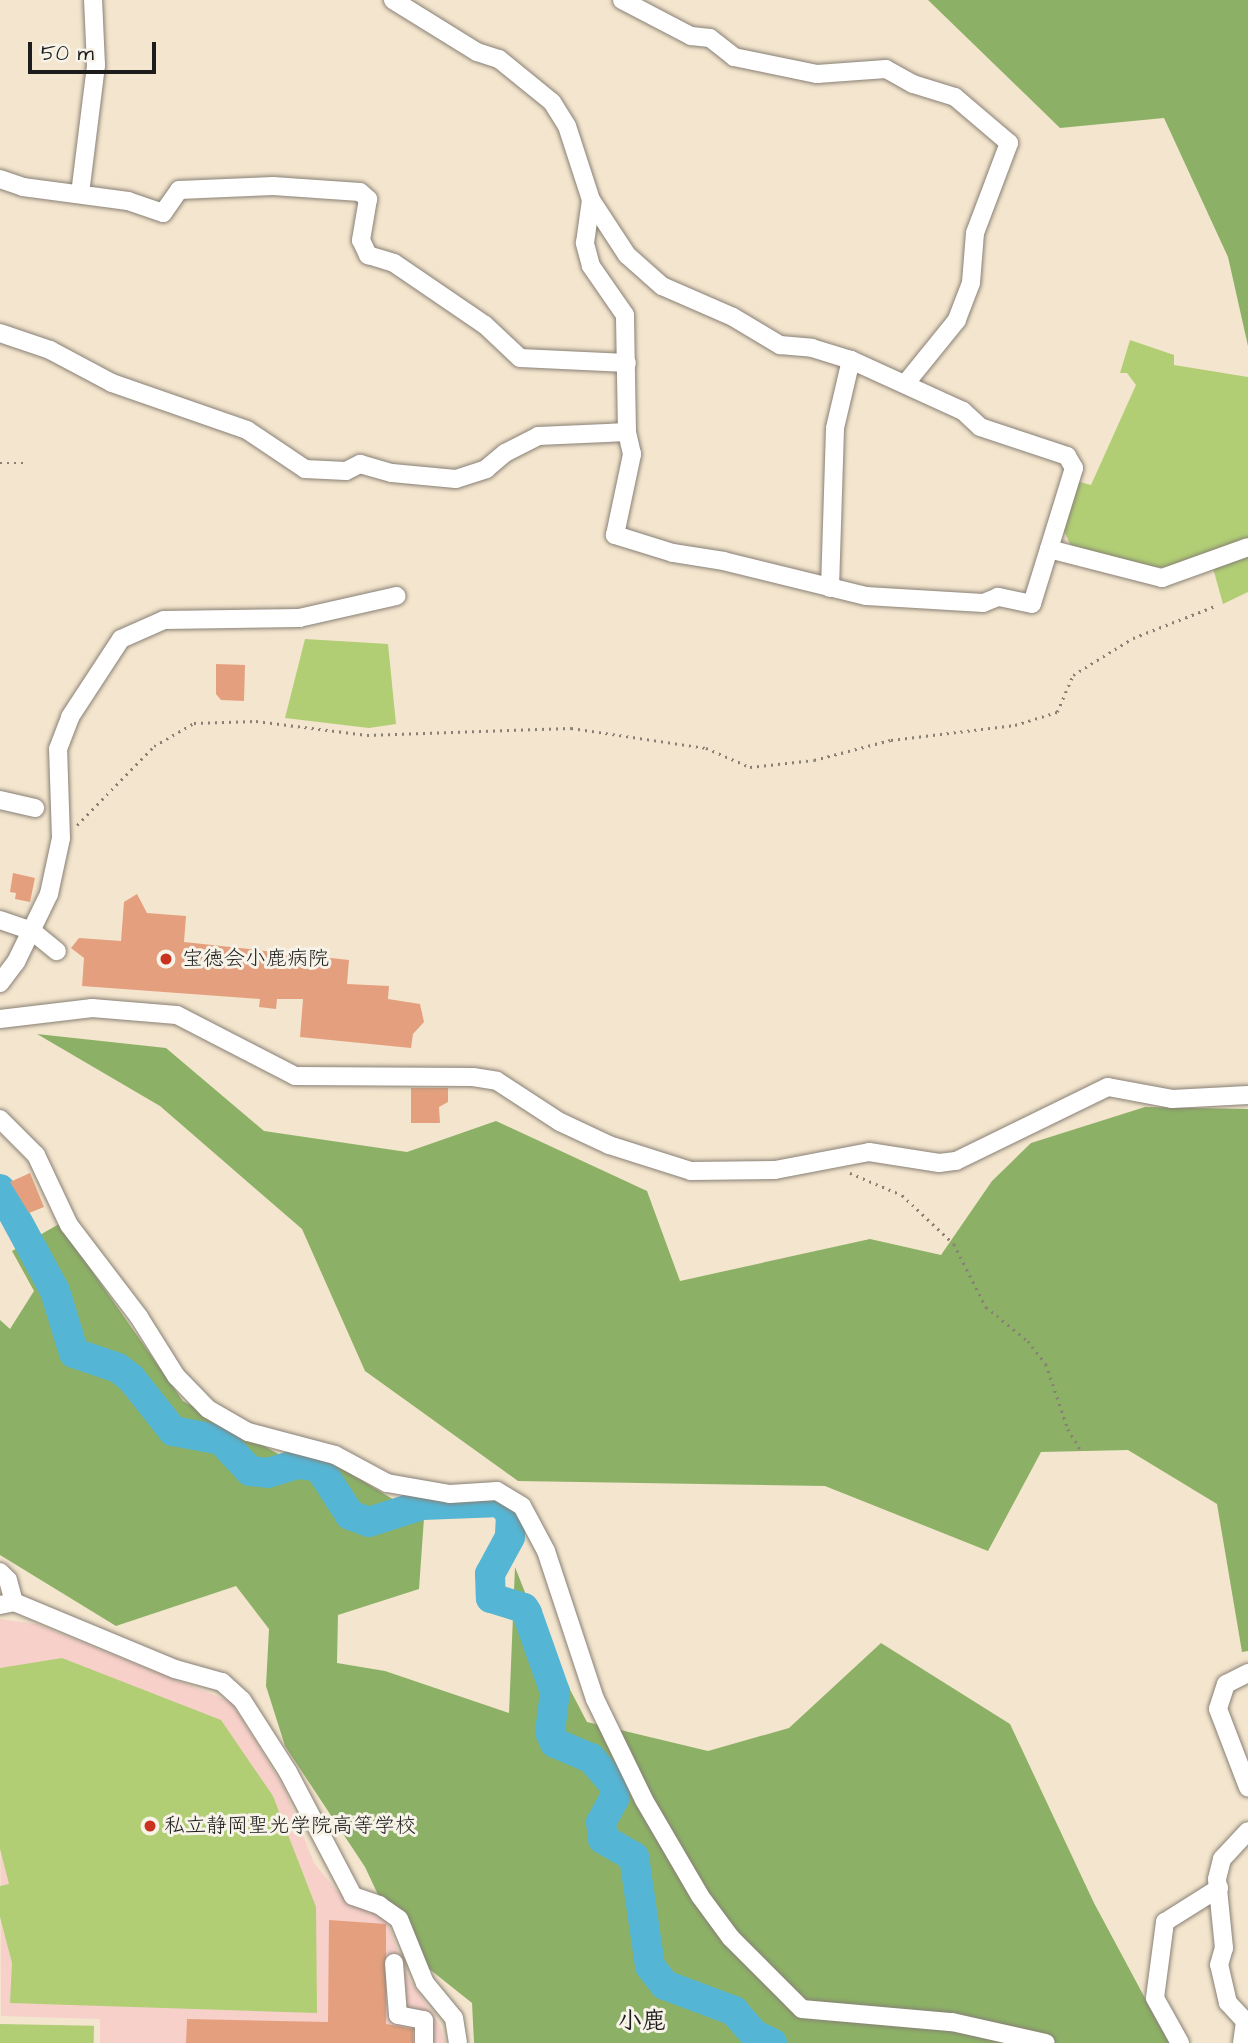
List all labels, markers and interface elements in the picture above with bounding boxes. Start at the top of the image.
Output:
scale bar [32,28,159,72]
text: 50 m [41,39,94,68]
place label: 宝徳会小鹿病院 [182,946,329,972]
marker: 宝徳会小鹿病院 [156,949,176,969]
place label: 私立静岡聖光学院高等学校 [164,1813,416,1839]
marker: 私立静岡聖光学院高等学校 [142,1818,158,1834]
district label: 小鹿 [618,2008,666,2036]

